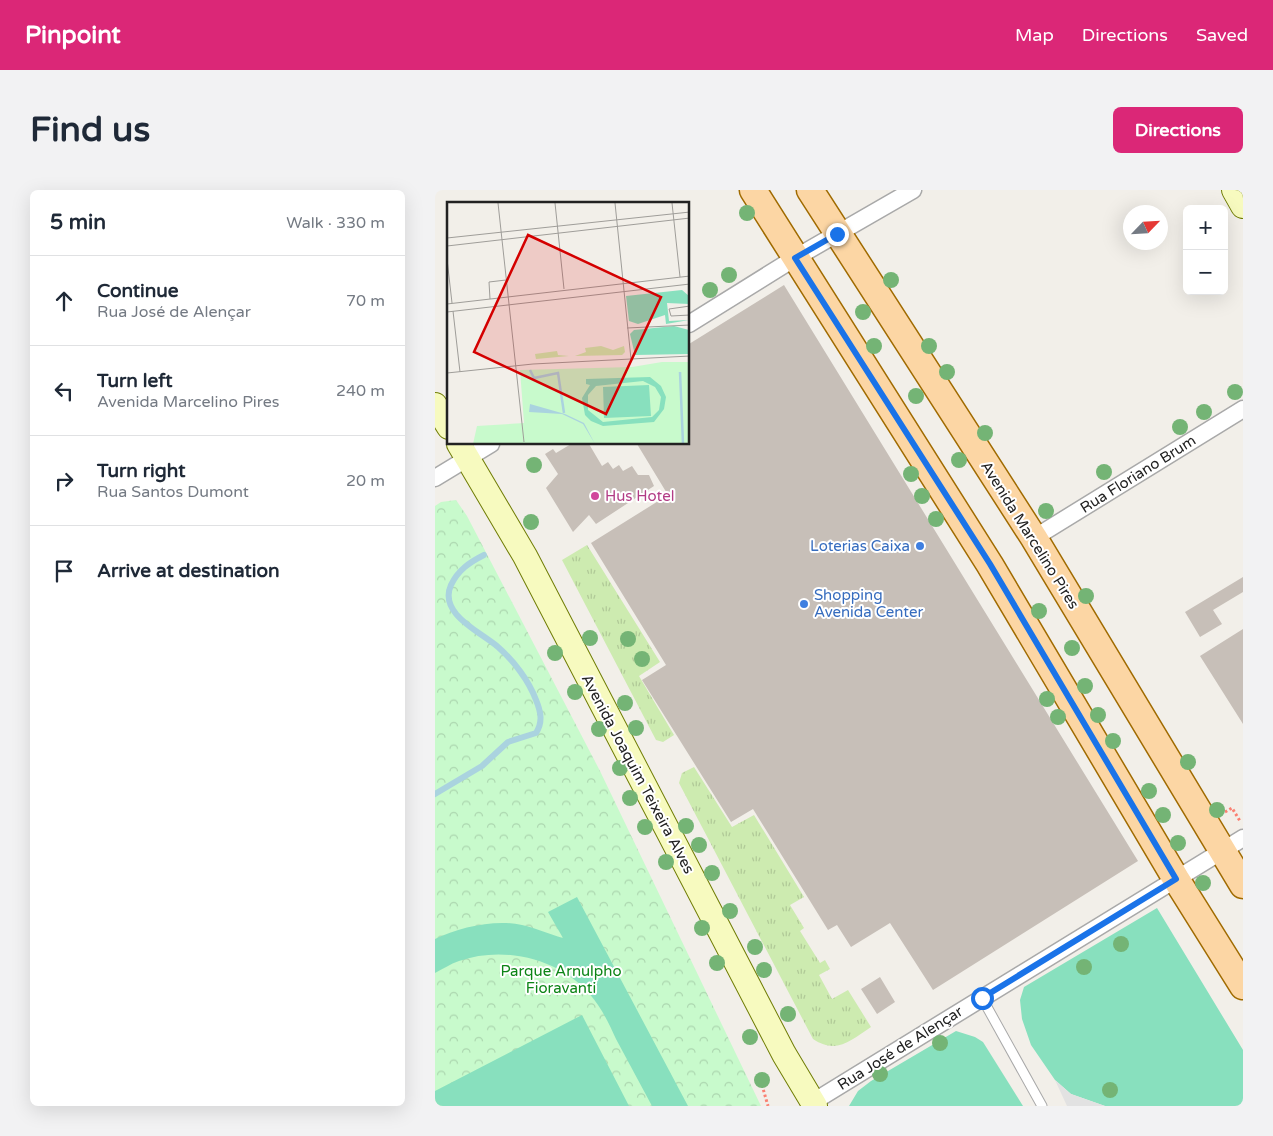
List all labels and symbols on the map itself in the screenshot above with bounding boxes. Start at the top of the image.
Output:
inset map [447,202,690,445]
north arrow [1123,205,1168,250]
route end [826,223,849,246]
street label: Rua Floriano Brum [1077,431,1199,517]
street label: Avenida Marcelino Pires [977,458,1083,612]
place label: Hus Hotel [605,487,674,505]
marker: Hus Hotel [589,490,601,502]
place label: Loterias Caixa [810,537,910,555]
marker: Loterias Caixa [914,540,926,552]
place label: Shopping Avenida Center [814,586,923,621]
marker: Shopping Avenida Center [798,598,810,610]
street label: Avenida Joaquim Teixeira Alves [578,671,698,877]
park label: Parque Arnulpho Fioravanti [500,962,622,997]
route start [971,987,994,1010]
street label: Rua José de Alençar [834,1002,966,1094]

